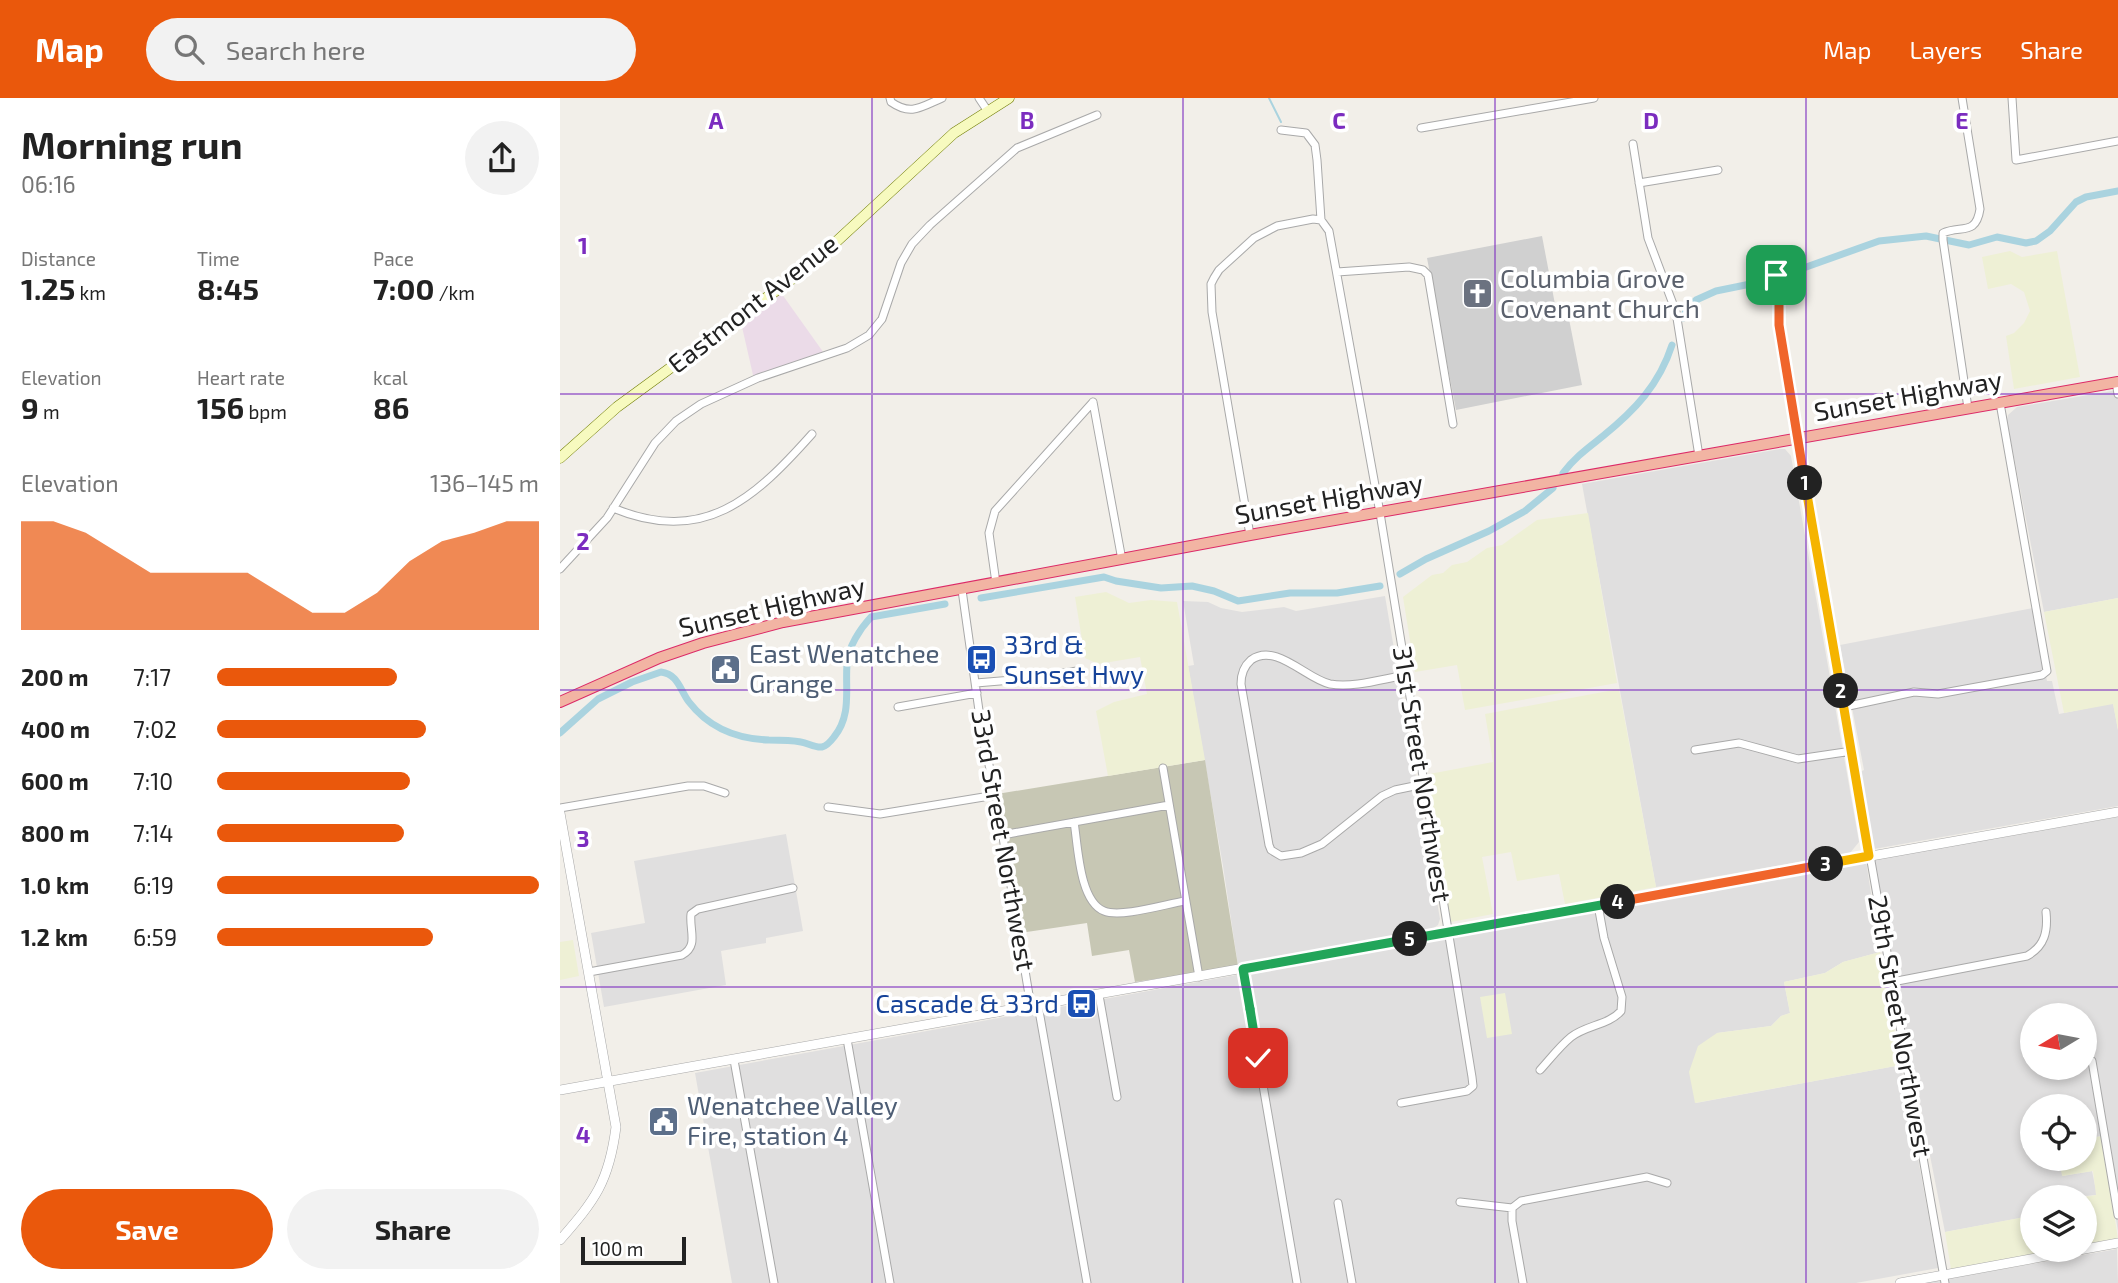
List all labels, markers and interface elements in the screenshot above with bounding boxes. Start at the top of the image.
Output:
search box [146,18,636,81]
text: Map [35,29,104,69]
icon: search [170,30,208,68]
text: Search here [226,34,365,65]
text: Map [1823,35,1871,64]
text: Layers [1909,35,1982,64]
text: Share [2020,35,2083,64]
text: A [708,106,724,134]
text: B [1020,106,1034,134]
text: C [1332,106,1346,134]
text: D [1643,106,1659,134]
text: E [1955,106,1969,134]
text: Morning run [21,121,242,167]
button: share [465,121,539,195]
text: 06:16 [21,170,76,198]
street label: Eastmont Avenue [661,227,843,379]
text: 1 [578,231,588,259]
pin [1746,245,1806,305]
text: Distance [21,247,96,270]
text: Time [197,247,240,270]
text: Pace [373,247,414,270]
icon: arrive [1757,256,1795,294]
place label: Columbia Grove Covenant Church [1500,262,1700,323]
text: 1.25 [21,270,75,306]
text: 8:45 [197,270,259,306]
text: 7:00 [373,270,434,306]
church icon: Columbia Grove Covenant Church [1460,277,1494,311]
text: km [75,281,106,304]
text: /km [434,281,475,304]
street label: Sunset Highway [1811,363,2004,426]
text: Elevation [21,366,102,389]
text: Heart rate [197,366,285,389]
text: kcal [373,366,408,389]
text: 9 [21,389,39,425]
text: 156 [197,389,244,425]
text: 86 [373,389,409,425]
text: m [39,400,60,423]
text: bpm [244,400,287,423]
street label: Sunset Highway [1232,466,1425,529]
pin: 1 [1788,466,1822,500]
text: Elevation [21,469,119,497]
text: 136–145 m [430,469,539,497]
text: 1 [1800,471,1809,494]
text: 2 [576,527,590,555]
street label: Sunset Highway [676,569,868,642]
place label: 33rd & Sunset Hwy [1004,628,1144,689]
place label: East Wenatchee Grange [749,637,940,698]
bus stop icon: 33rd & Sunset Hwy [964,643,998,677]
street label: 31st Street Northwest [1388,644,1459,904]
public building icon: East Wenatchee Grange [709,652,743,686]
text: 200 m [21,663,89,691]
text: 7:17 [133,663,171,691]
pin: 2 [1824,674,1858,708]
text: 2 [1835,679,1846,702]
street label: 33rd Street Northwest [966,707,1043,973]
text: 400 m [21,715,90,743]
text: 7:02 [133,715,177,743]
text: 600 m [21,767,89,795]
text: 7:10 [133,767,173,795]
text: 800 m [21,819,90,847]
text: 7:14 [133,819,174,847]
text: 3 [576,824,590,852]
pin: 3 [1808,846,1844,882]
text: 3 [1820,852,1831,875]
text: 1.0 km [21,871,89,899]
text: 6:19 [133,871,174,899]
pin: 4 [1600,884,1636,920]
text: 4 [1611,890,1624,913]
street label: 29th Street Northwest [1863,892,1940,1159]
pin: 5 [1392,922,1428,956]
text: 1.2 km [21,923,88,951]
text: 6:59 [133,923,177,951]
text: 5 [1404,927,1415,950]
place label: Cascade & 33rd [875,987,1059,1018]
bus stop icon: Cascade & 33rd [1065,987,1099,1021]
north arrow [2020,1003,2096,1080]
map controls [2020,1003,2097,1262]
pin [1228,1028,1288,1088]
icon: check [1239,1039,1277,1077]
place label: Wenatchee Valley Fire, station 4 [687,1089,898,1150]
button: locate [2020,1094,2097,1171]
public building icon: Wenatchee Valley Fire, station 4 [647,1104,681,1138]
text: 4 [576,1120,590,1148]
button: layers [2020,1185,2097,1262]
button: Save [21,1189,273,1269]
button: Share [287,1189,539,1269]
scale bar [581,1234,686,1266]
text: 100 m [592,1237,643,1260]

